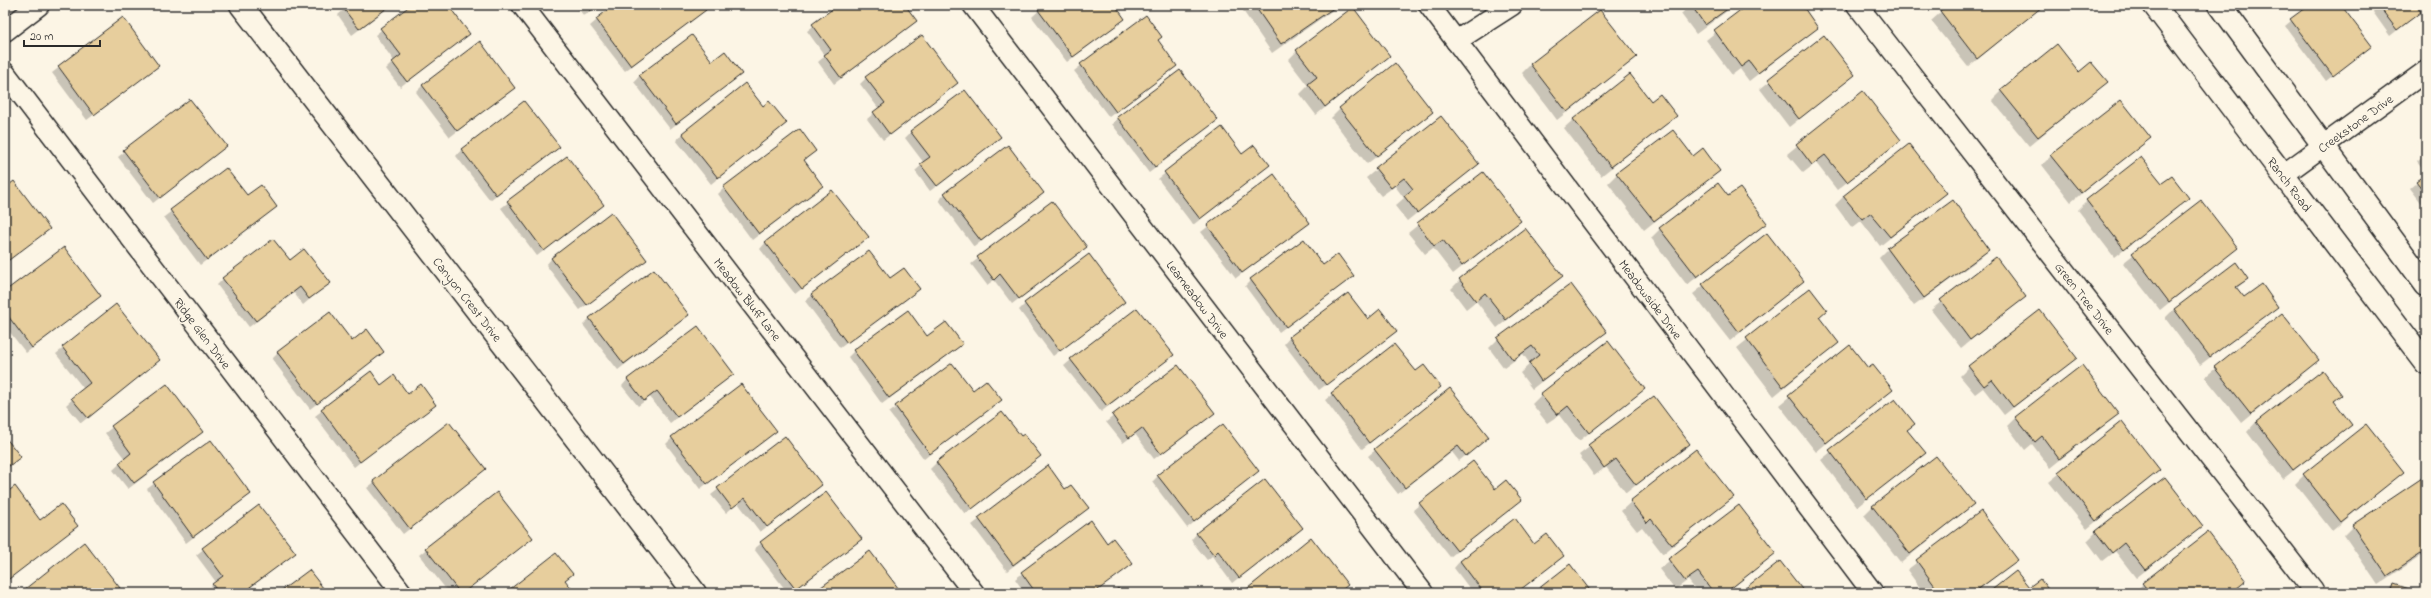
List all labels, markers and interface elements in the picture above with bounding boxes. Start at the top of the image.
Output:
scale bar [24,22,100,48]
text: 20 m [30,28,53,46]
street label: Creekstone Drive [2314,90,2398,158]
street label: Ranch Road [2262,154,2316,217]
street label: Canyon Crest Drive [427,253,506,347]
street label: Meadow Bluff Lane [708,254,785,346]
street label: Meadowside Drive [1613,256,1686,344]
street label: Leameadow Drive [1161,257,1233,343]
street label: Green Tree Drive [2050,259,2118,339]
street label: Ridge Glen Drive [168,294,235,374]

